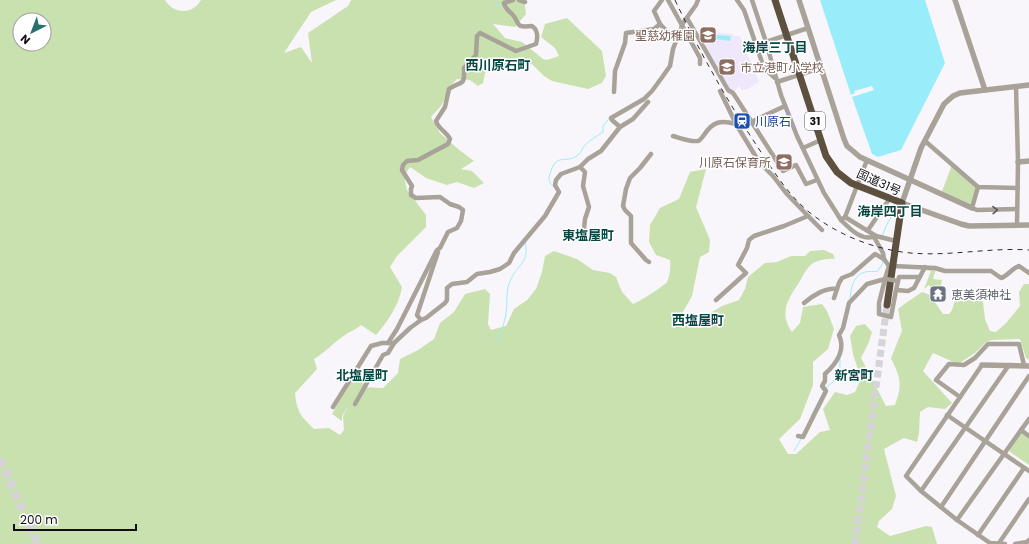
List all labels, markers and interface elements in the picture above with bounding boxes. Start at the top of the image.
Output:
north arrow [12,12,52,52]
school or university icon: 聖慈幼稚園 [698,25,718,45]
place label: 聖慈幼稚園 [635,27,695,44]
text: N [17,31,34,48]
district label: 海岸三丁目 [742,38,808,57]
district label: 西川原石町 [465,56,531,75]
school or university icon: 市立港町小学校 [717,57,737,77]
place label: 市立港町小学校 [740,59,824,76]
station icon: 川原石 [732,111,752,131]
road number: 31 [805,112,825,130]
place label: 川原石 [755,113,791,130]
school or university icon: 川原石保育所 [774,152,794,172]
place label: 川原石保育所 [699,154,771,171]
street label: 国道31号 [854,165,904,199]
district label: 海岸四丁目 [857,202,923,221]
one-way arrow [992,206,998,214]
district label: 東塩屋町 [562,226,614,245]
temple icon: 恵美須神社 [928,284,948,304]
place label: 恵美須神社 [951,286,1011,303]
district label: 西塩屋町 [672,311,724,330]
district label: 北塩屋町 [336,366,388,385]
district label: 新宮町 [834,366,874,385]
scale bar [14,506,136,532]
text: 200 m [20,511,58,528]

